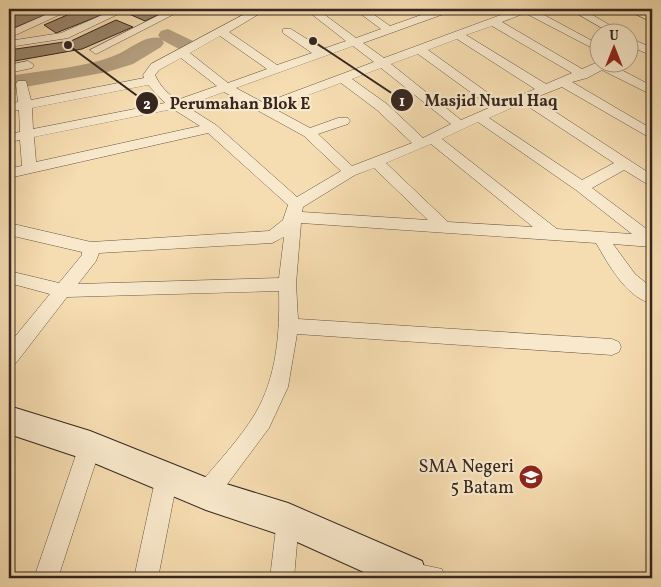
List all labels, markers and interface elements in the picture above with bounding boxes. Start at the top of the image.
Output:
north arrow [588,22,638,72]
text: U [609,27,619,46]
callout: Masjid Nurul Haq [389,85,567,116]
callout: Perumahan Blok E [135,88,320,119]
text: Masjid Nurul Haq [424,91,558,113]
text: 1 [399,92,405,113]
text: Perumahan Blok E [170,94,310,116]
text: 2 [143,95,151,116]
place label: SMA Negeri 5 Batam [418,455,514,501]
school or university icon: SMA Negeri 5 Batam [518,464,544,490]

